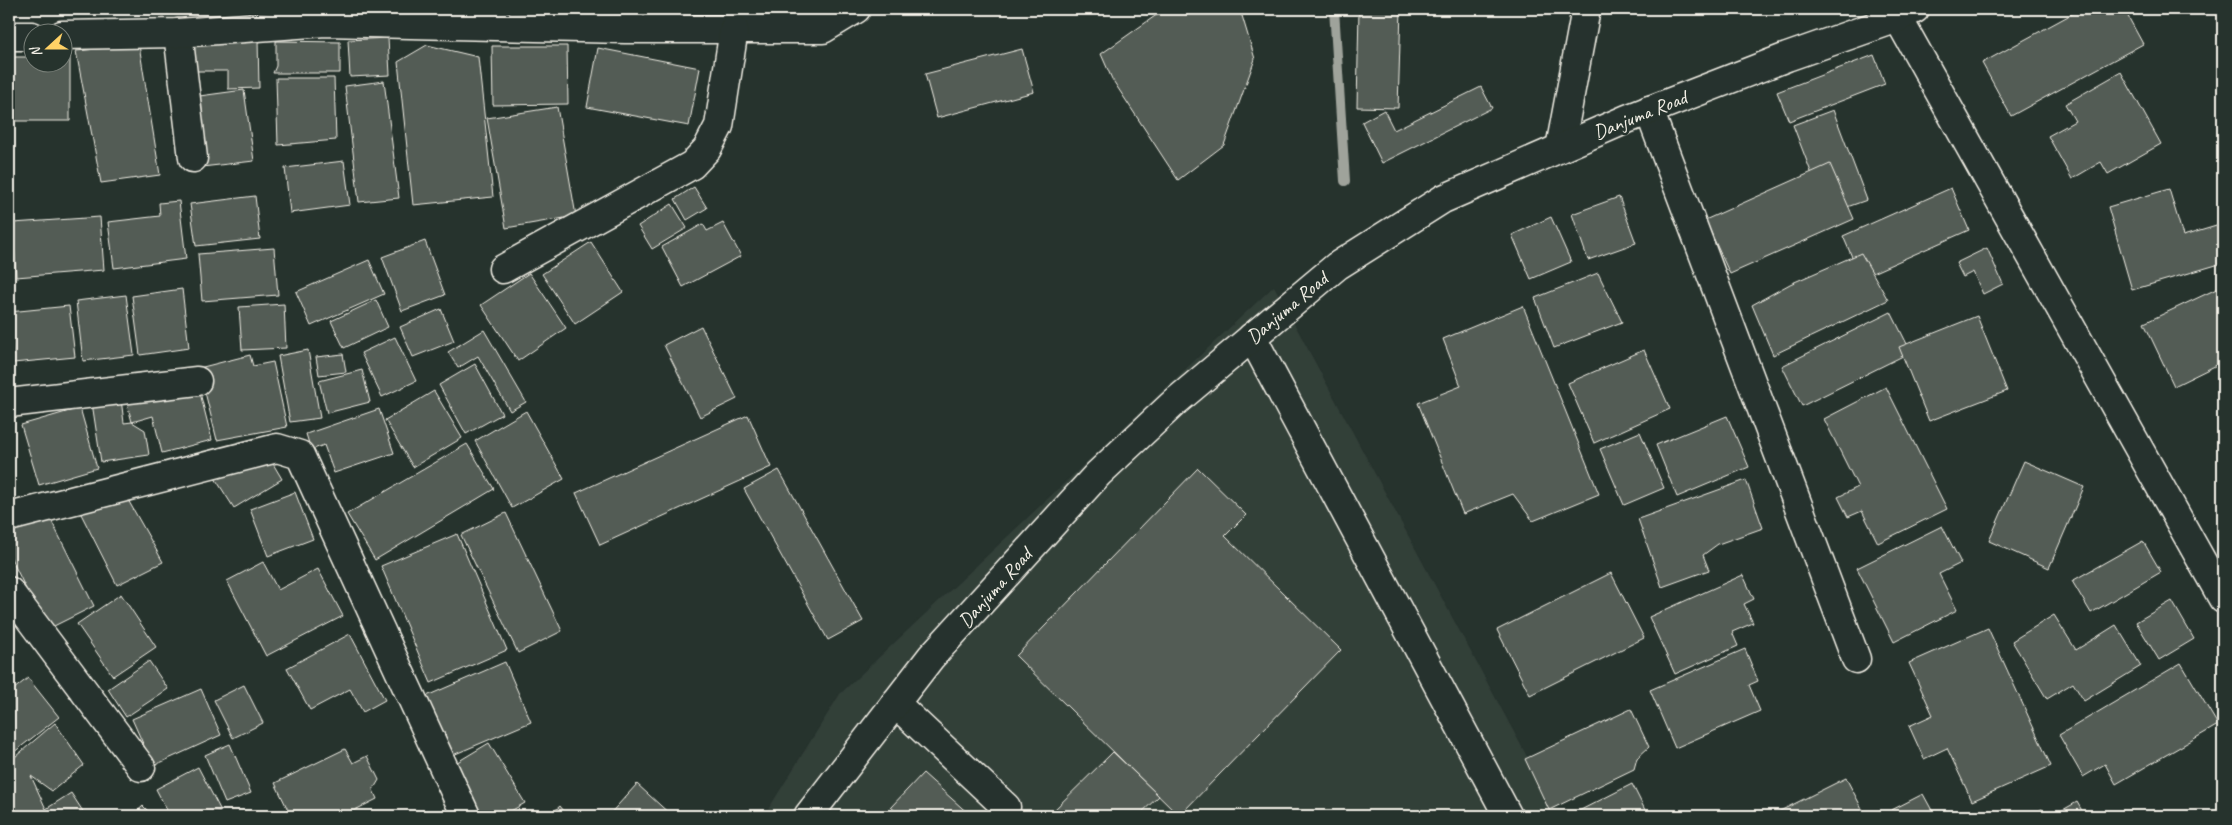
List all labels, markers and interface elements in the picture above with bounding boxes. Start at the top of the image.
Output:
north arrow [22,22,72,72]
text: N [26,43,46,60]
street label: Danjuma Road [1590,84,1693,145]
street label: Danjuma Road [1241,265,1335,349]
street label: Danjuma Road [953,541,1039,633]

